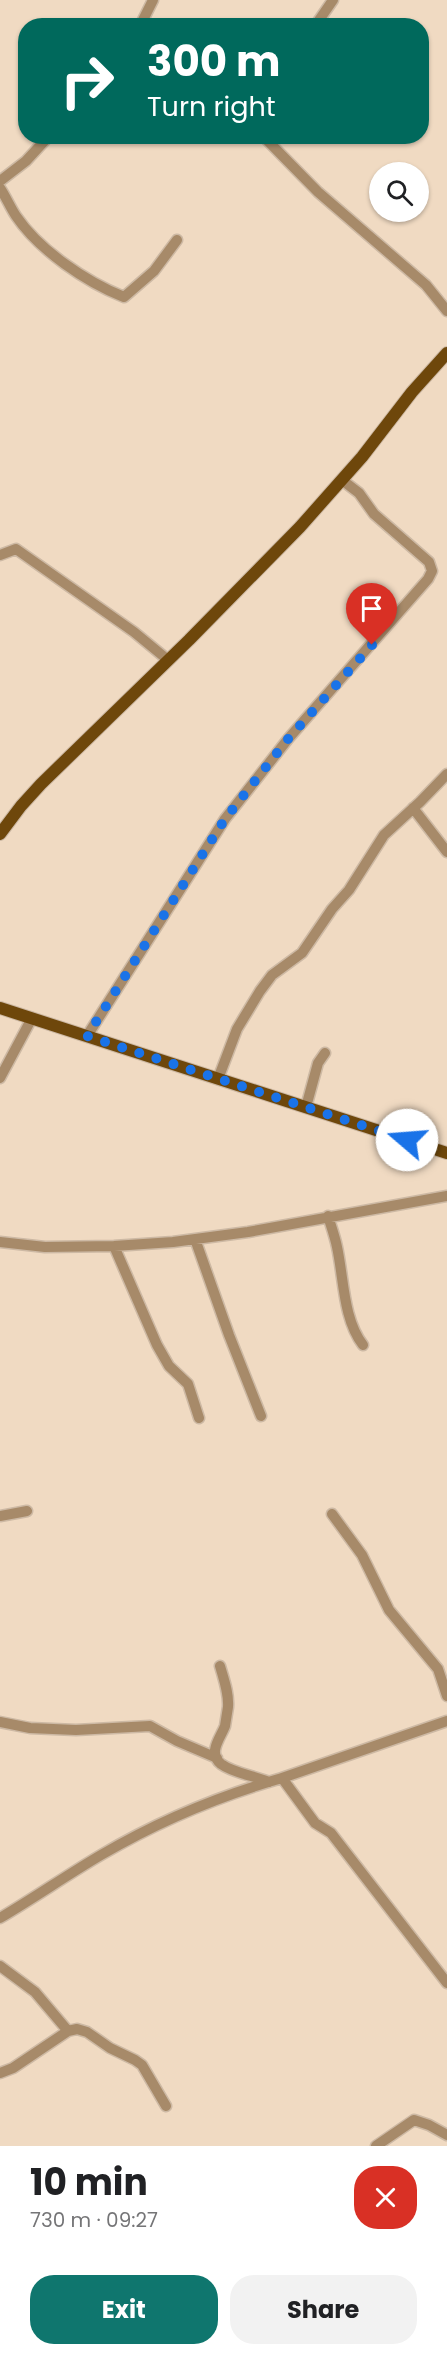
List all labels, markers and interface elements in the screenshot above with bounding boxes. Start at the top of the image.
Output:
text: 300 m [147,32,281,91]
icon: right [48,42,126,120]
text: Turn right [147,88,276,125]
map controls [369,162,429,222]
button: search [369,162,429,222]
pin [346,583,397,645]
icon: arrive [355,592,388,625]
position arrow [375,1108,439,1172]
text: 10 min [30,2157,148,2208]
button: close [354,2166,417,2229]
text: 730 m · 09:27 [30,2206,158,2234]
button: Exit [30,2275,218,2344]
button: Share [230,2275,417,2344]

